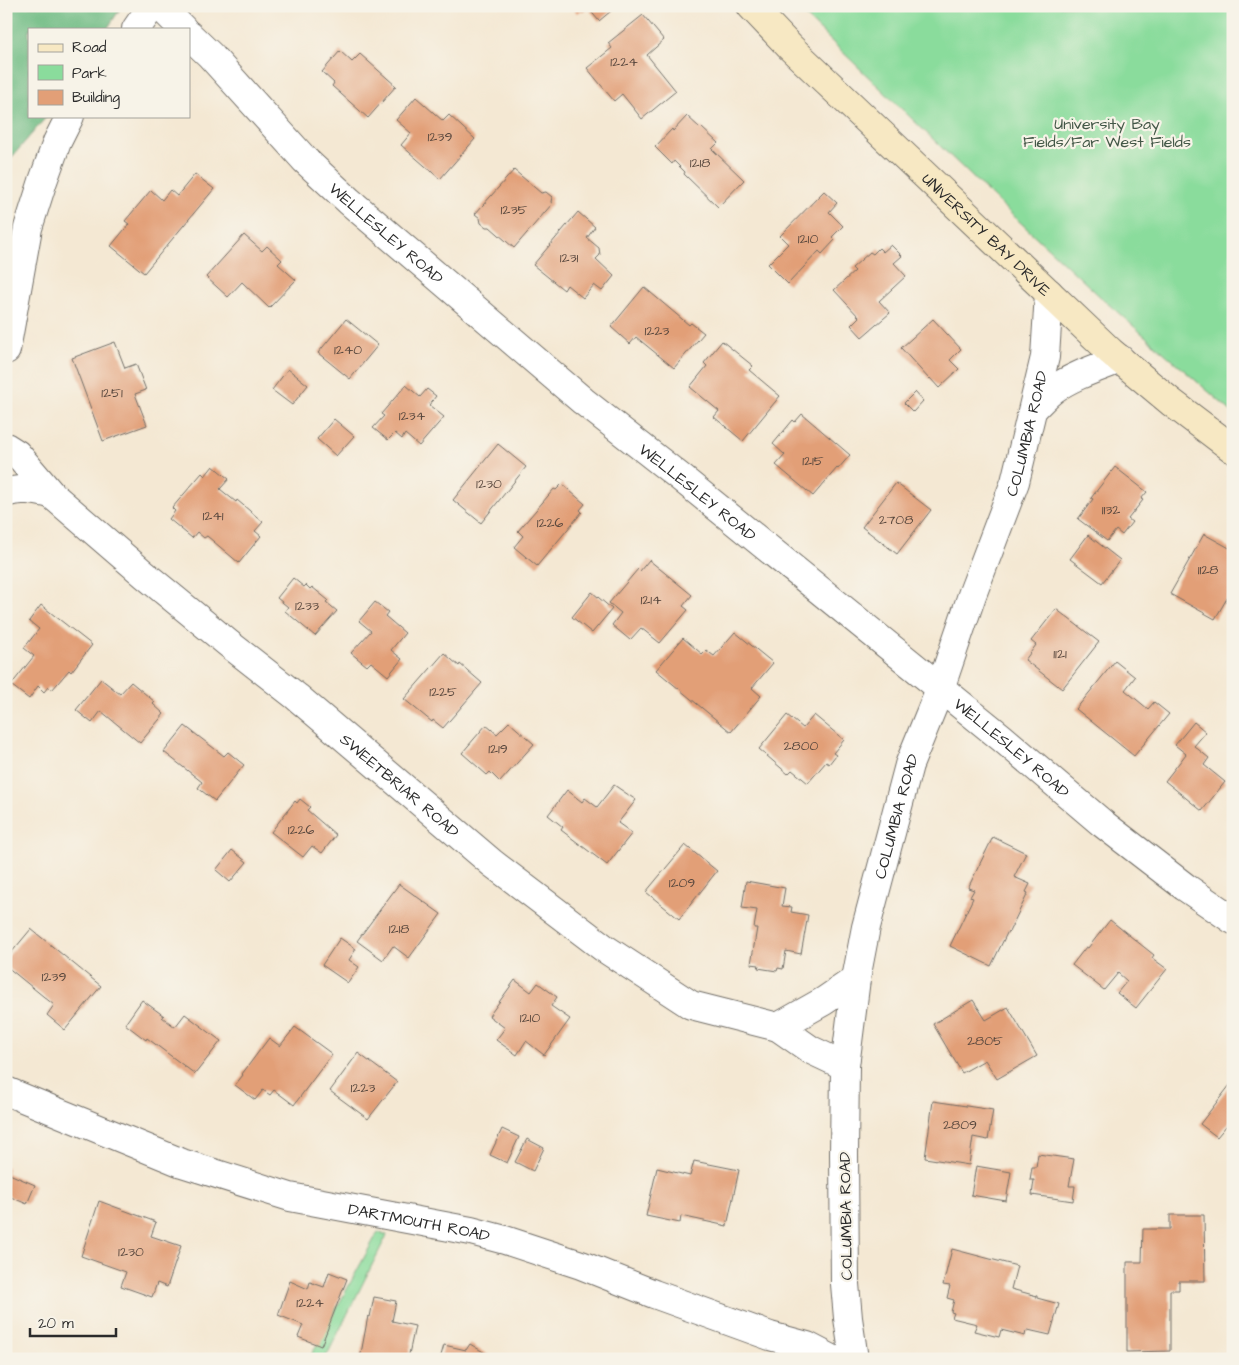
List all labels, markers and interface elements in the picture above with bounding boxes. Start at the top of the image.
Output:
legend [28,28,190,118]
text: Road [72,37,107,58]
house number: 1224 [610,52,638,72]
text: Park [72,63,107,84]
text: Building [72,87,120,109]
park label: University Bay Fields/Far West Fields [1023,113,1191,153]
house number: 1239 [428,127,452,147]
house number: 1218 [690,153,710,173]
street label: UNIVERSITY BAY DRIVE [917,168,1056,302]
street label: WELLESLEY ROAD [324,178,448,289]
house number: 1235 [501,200,528,220]
house number: 1210 [798,229,818,249]
house number: 1231 [560,248,579,268]
house number: 1223 [645,321,669,341]
house number: 1240 [334,340,362,360]
street label: COLUMBIA ROAD [1001,369,1053,500]
house number: 1251 [101,383,123,403]
house number: 1234 [399,406,426,426]
street label: WELLESLEY ROAD [634,439,761,546]
house number: 1215 [802,451,824,471]
house number: 1230 [476,474,502,494]
house number: 1132 [1102,500,1120,520]
house number: 1241 [202,506,224,526]
house number: 2708 [879,510,913,530]
house number: 1226 [537,513,564,533]
house number: 1128 [1198,560,1218,580]
house number: 1214 [640,590,662,610]
house number: 1233 [295,596,319,616]
house number: 1121 [1053,644,1067,664]
house number: 1225 [429,682,457,702]
street label: WELLESLEY ROAD [949,693,1074,803]
street label: SWEETBRIAR ROAD [335,728,464,843]
house number: 2800 [784,736,819,756]
house number: 1219 [488,739,508,759]
street label: COLUMBIA ROAD [869,751,924,881]
house number: 1226 [288,820,315,840]
house number: 1209 [669,873,695,893]
house number: 1218 [389,919,409,939]
house number: 1239 [42,967,66,987]
house number: 1210 [520,1008,540,1028]
house number: 2805 [967,1031,1003,1051]
house number: 1223 [351,1078,375,1098]
house number: 2809 [943,1115,977,1135]
street label: COLUMBIA ROAD [834,1152,858,1280]
street label: DARTMOUTH ROAD [346,1198,492,1248]
house number: 1230 [118,1242,144,1262]
house number: 1224 [296,1293,324,1313]
scale bar [30,1305,116,1337]
text: 20 m [38,1313,74,1334]

